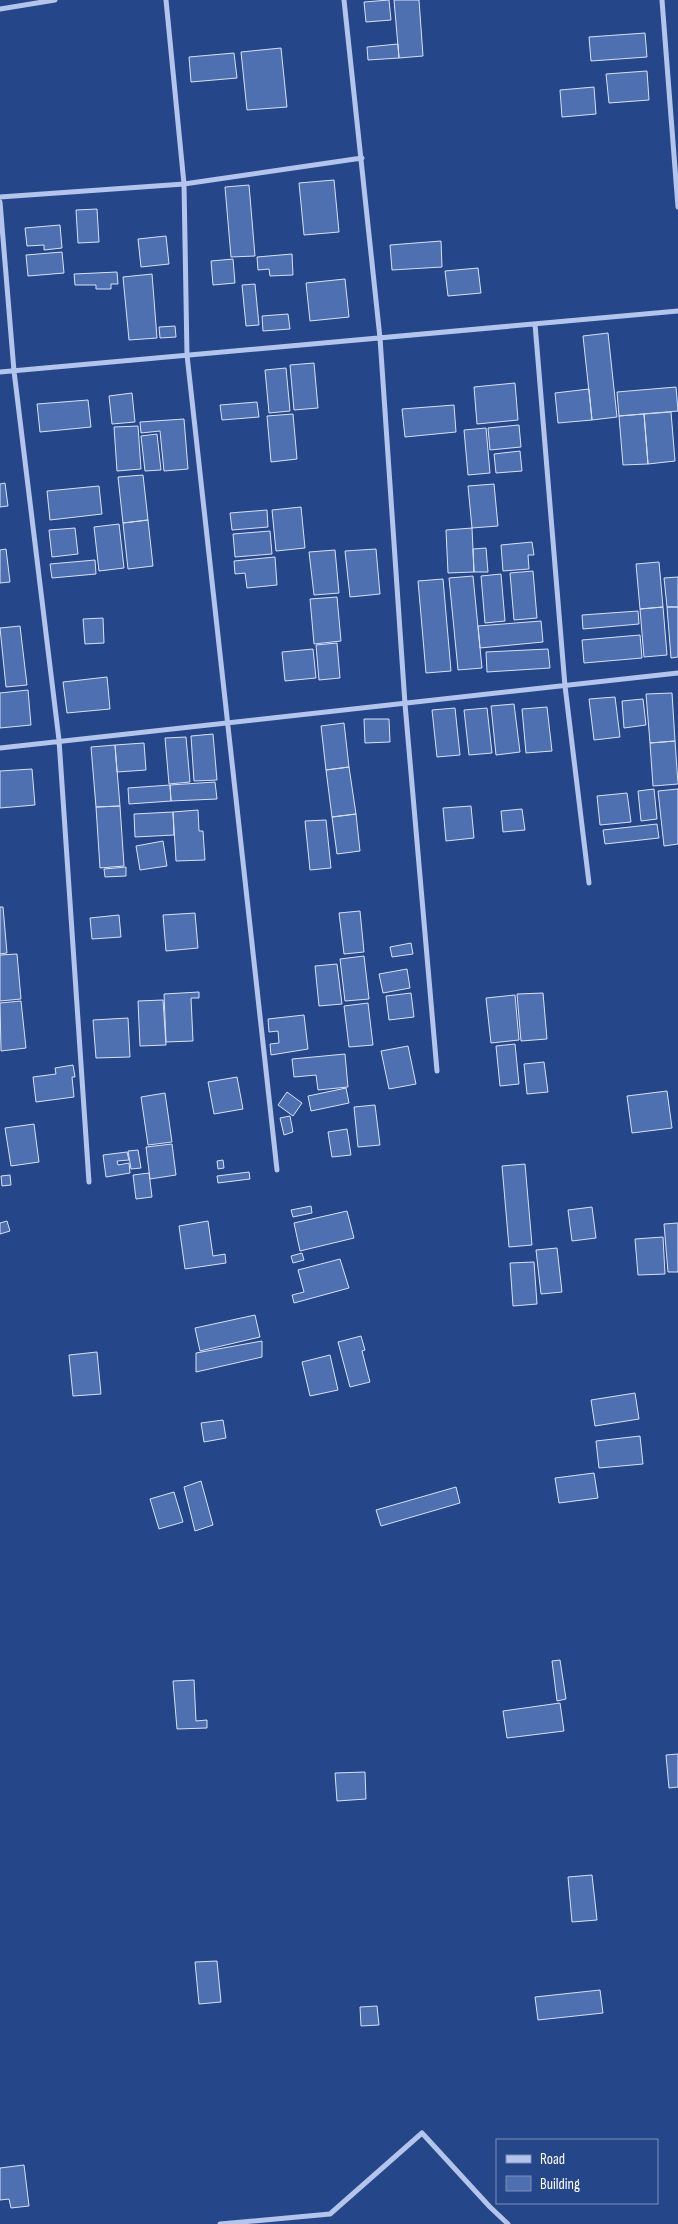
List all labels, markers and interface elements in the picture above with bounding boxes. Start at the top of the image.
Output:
legend [496,2139,658,2204]
text: Road [540,2150,565,2169]
text: Building [540,2175,580,2194]

